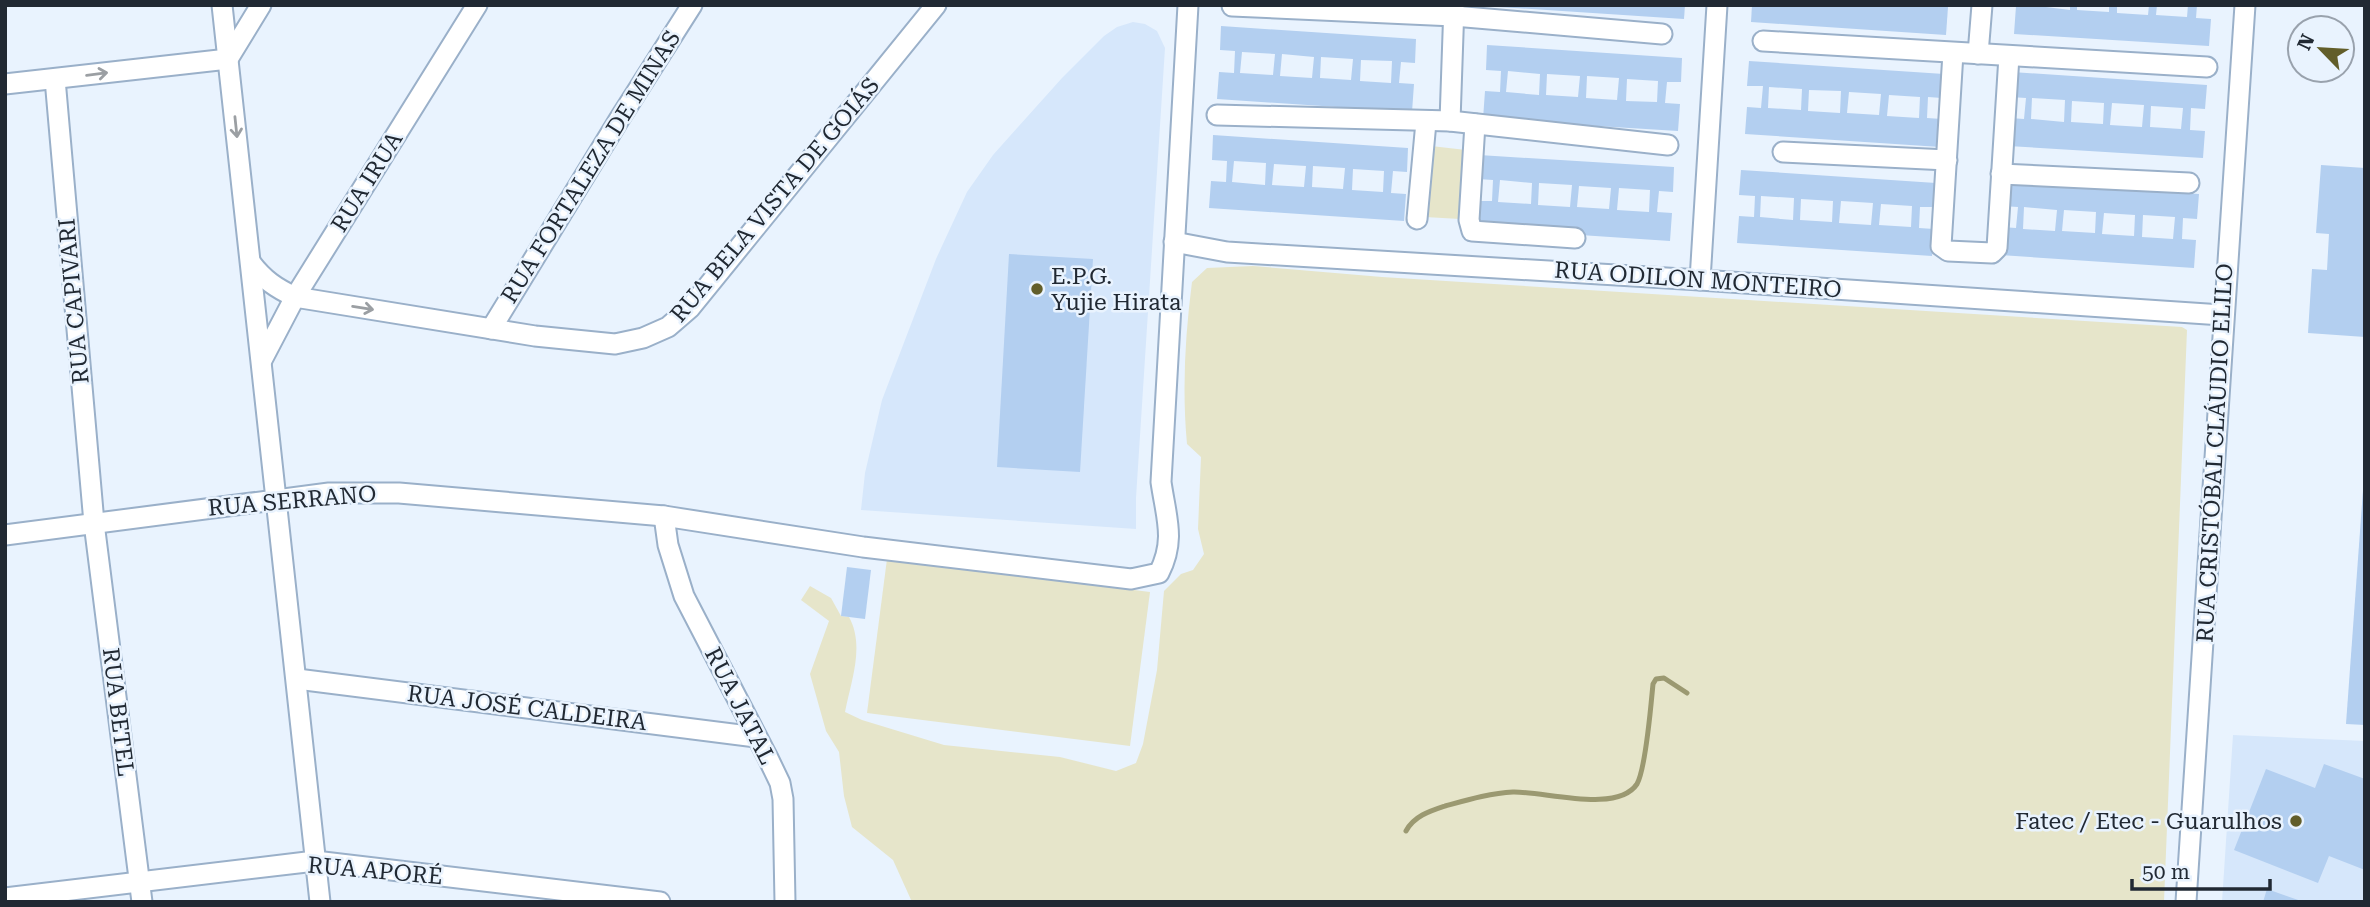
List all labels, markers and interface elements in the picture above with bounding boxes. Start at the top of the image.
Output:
north arrow [2286,14,2356,84]
street label: RUA FORTALEZA DE MINAS [496,26,686,308]
text: N [2293,30,2320,54]
one-way arrow [86,67,108,80]
street label: RUA BELA VISTA DE GOIÁS [665,72,885,328]
one-way arrow [229,115,242,138]
street label: RUA IRUA [326,127,408,237]
street label: RUA CAPIVARI [53,217,95,385]
street label: RUA ODILON MONTEIRO [1553,256,1843,304]
place label: E.P.G. Yujie Hirata [1051,263,1182,316]
street label: RUA CRISTÓBAL CLÁUDIO ELILO [2191,263,2238,643]
marker: E.P.G. Yujie Hirata [1029,281,1045,297]
one-way arrow [351,302,374,315]
street label: RUA SERRANO [207,480,377,522]
street label: RUA JATAL [699,643,781,769]
street label: RUA BETEL [97,646,139,778]
street label: RUA JOSÉ CALDEIRA [406,680,648,736]
place label: Fatec / Etec - Guarulhos [2015,808,2282,835]
marker: Fatec / Etec - Guarulhos [2288,813,2304,829]
scale bar [2132,848,2270,892]
street label: RUA APORÉ [306,852,444,890]
text: 50 m [2142,860,2190,884]

